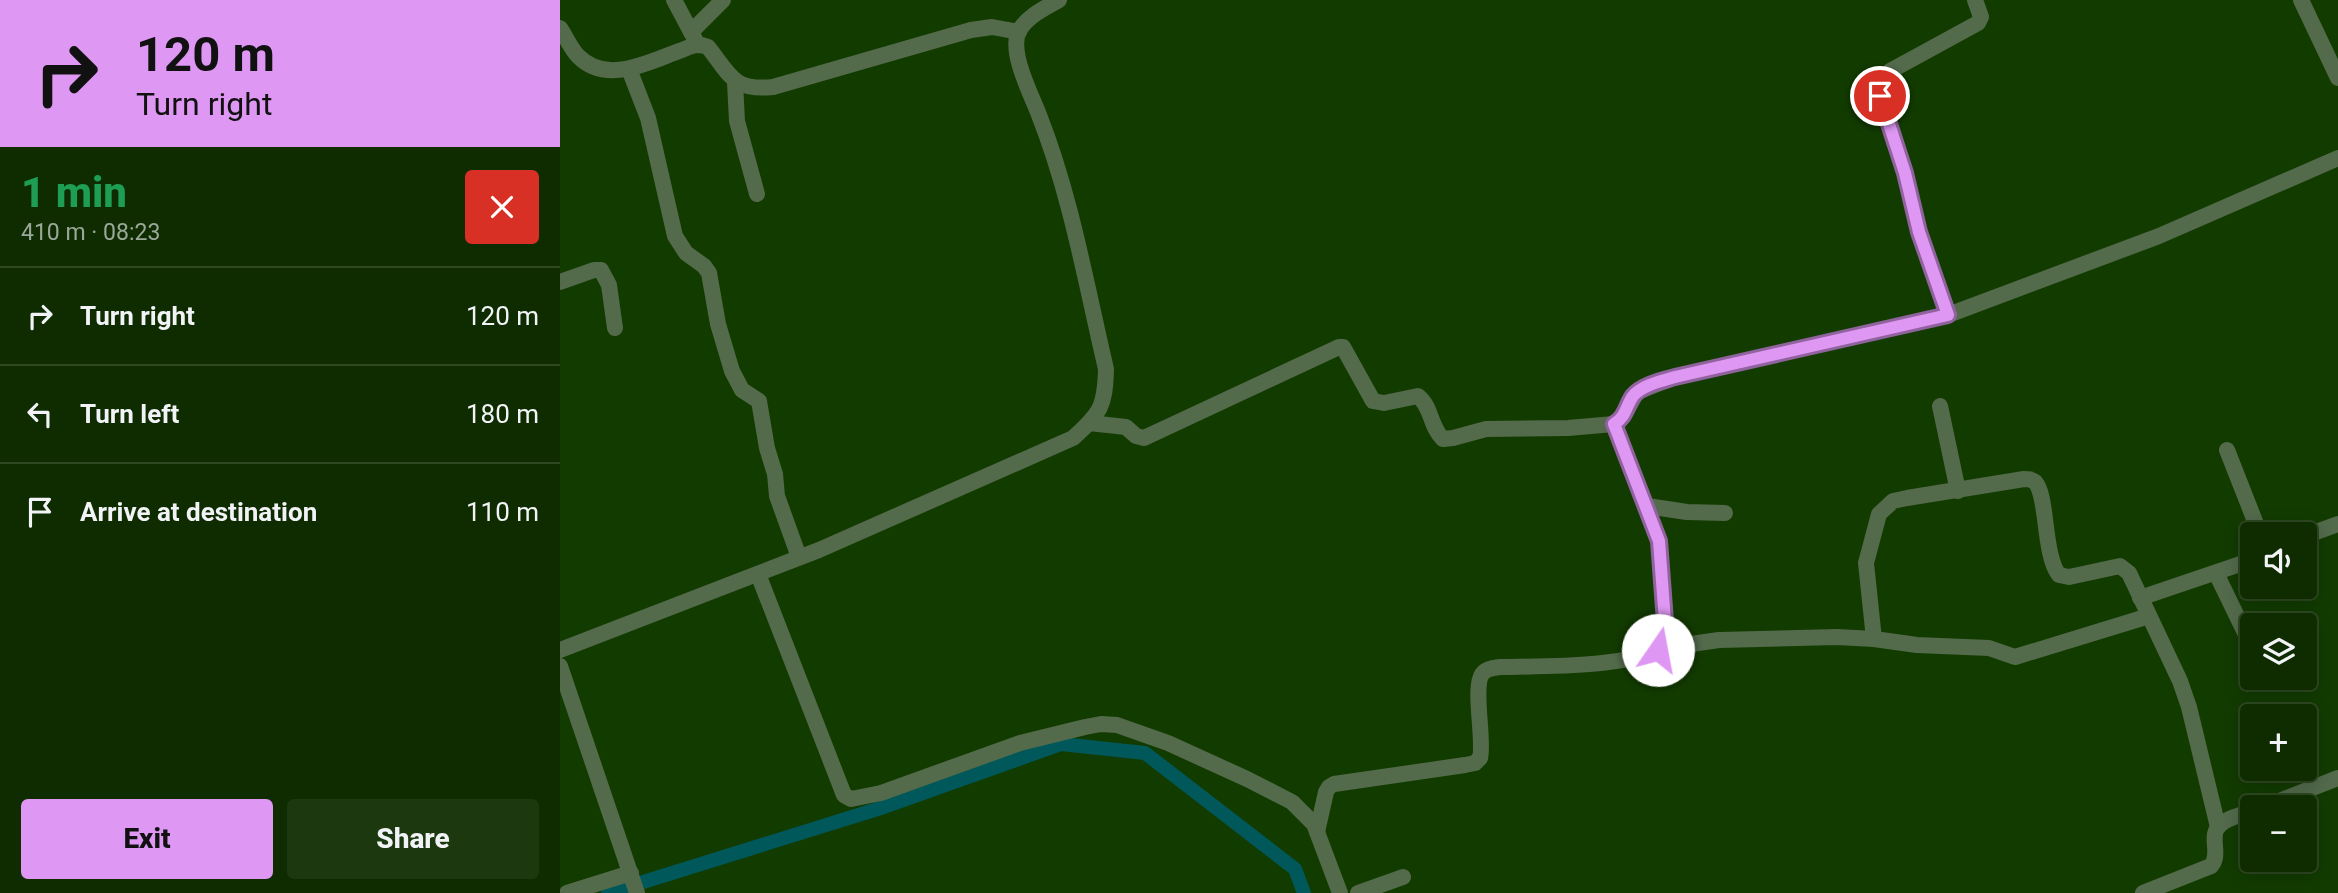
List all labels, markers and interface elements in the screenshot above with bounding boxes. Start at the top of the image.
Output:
text: 120 m [136,26,275,83]
icon: right [21,28,112,119]
pin [1850,66,1910,126]
icon: arrive [1861,77,1899,115]
text: Turn right [136,85,272,123]
text: 1 min [21,168,127,217]
button: close [465,170,539,244]
text: 410 m · 08:23 [21,219,160,246]
icon: right [21,297,59,335]
text: Turn right [80,301,195,331]
text: 120 m [466,301,539,331]
icon: left [21,395,59,433]
text: Turn left [80,399,179,429]
text: 180 m [466,399,539,429]
icon: arrive [21,493,59,531]
text: Arrive at destination [80,497,317,527]
text: 110 m [466,497,539,527]
map controls [2240,522,2317,872]
button: sound [2240,522,2317,599]
position arrow [1621,613,1695,687]
button: layers [2240,613,2317,690]
button: + [2240,704,2317,781]
button: − [2240,795,2317,872]
button: Exit [21,799,273,879]
button: Share [287,799,539,879]

